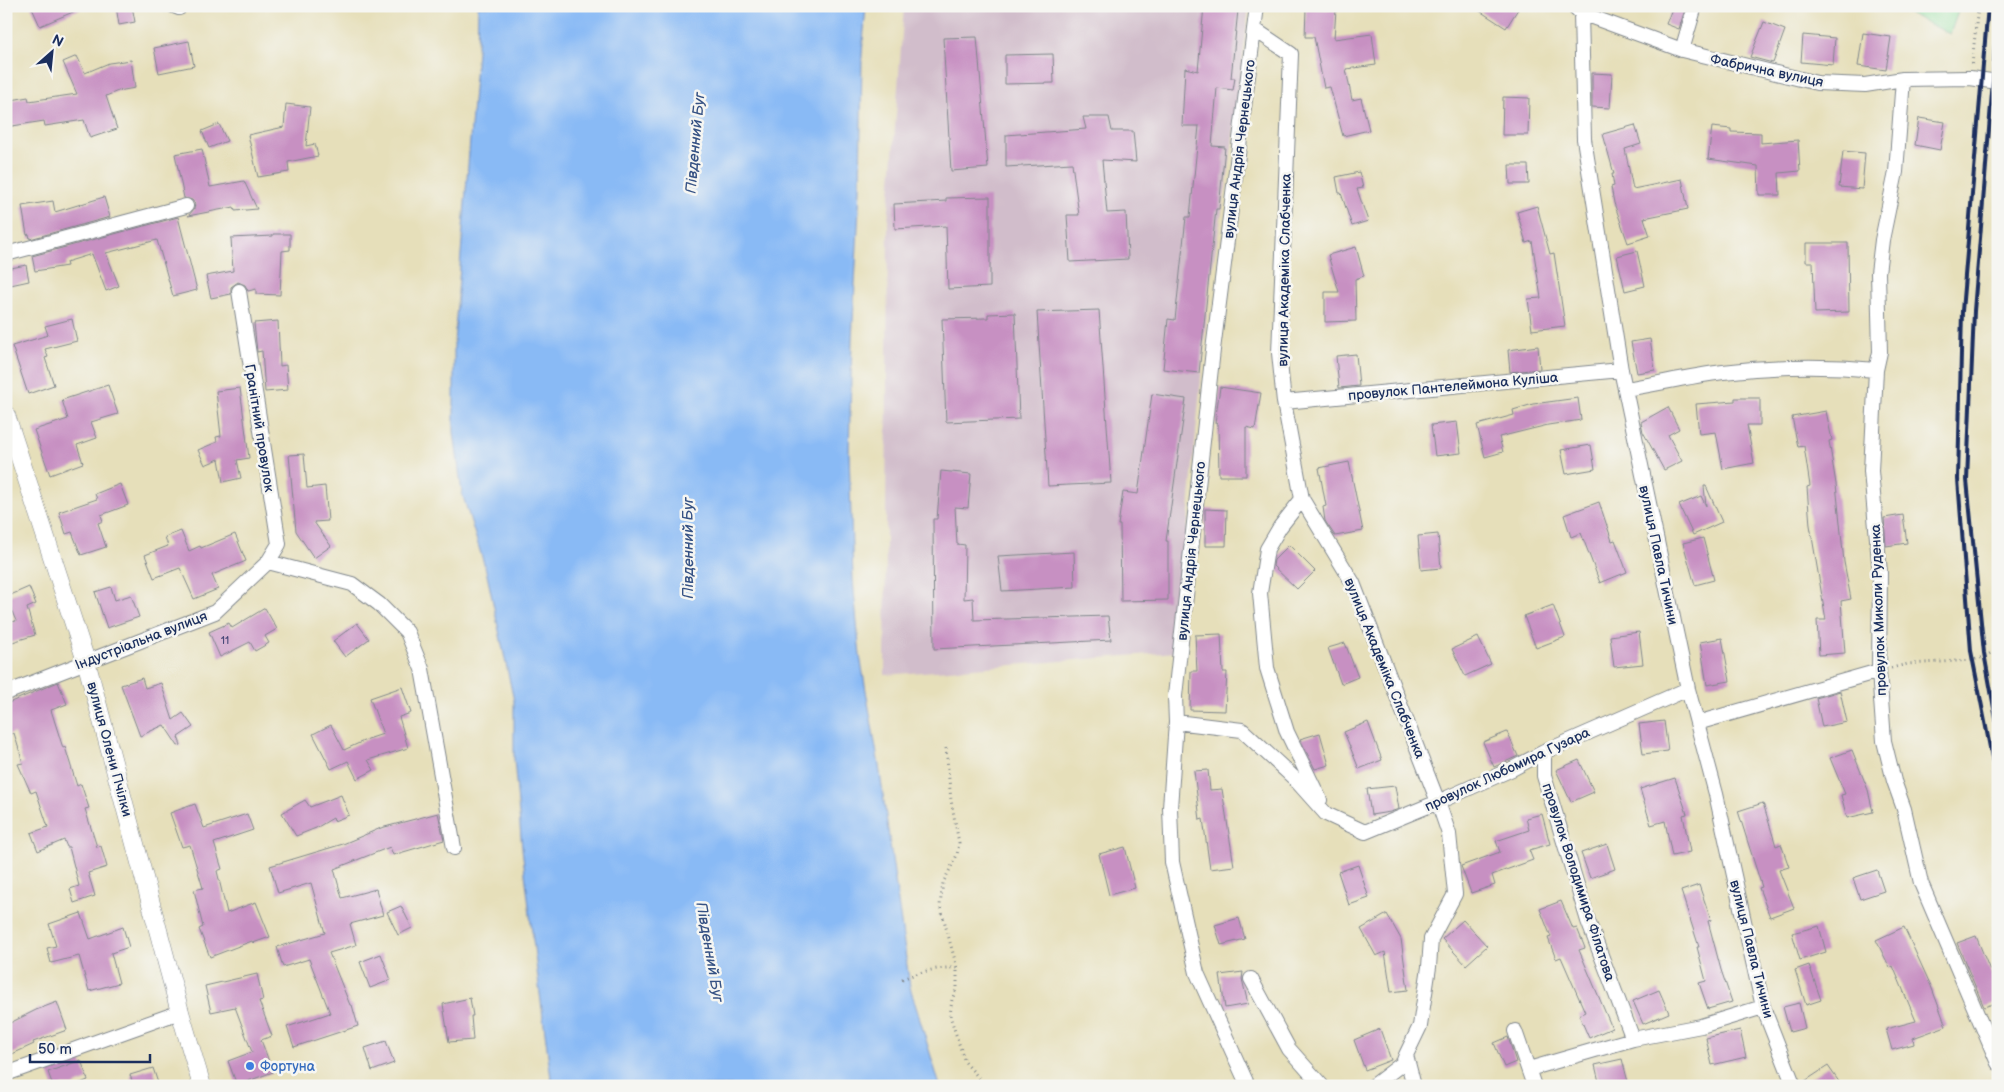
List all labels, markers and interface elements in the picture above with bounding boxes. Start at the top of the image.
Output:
north arrow [28,28,78,78]
text: N [49,31,66,51]
street label: Фабрична вулиця [1709,50,1825,91]
street label: вулиця Андрія Чернецького [1220,59,1259,239]
water label: Південний Буг [682,91,709,194]
street label: вулиця Академіка Слабченка [1274,172,1295,367]
street label: Гранітний провулок [241,363,278,494]
street label: провулок Пантелеймона Куліша [1347,369,1559,404]
street label: вулиця Андрія Чернецького [1174,461,1209,641]
street label: вулиця Павла Тичини [1635,484,1682,626]
water label: Південний Буг [679,496,698,599]
street label: провулок Миколи Руденка [1867,523,1890,696]
street label: вулиця Академіка Слабченка [1340,575,1429,762]
street label: Індустріальна вулиця [73,607,210,674]
house number: 11 [221,634,229,647]
street label: вулиця Олени Пчілки [83,680,136,818]
street label: провулок Любомира Гузара [1422,723,1593,815]
street label: провулок Володимира Філатова [1538,781,1619,984]
street label: вулиця Павла Тичини [1726,878,1777,1020]
water label: Південний Буг [691,900,728,1005]
scale bar [30,1032,150,1064]
text: 50 m [38,1040,72,1059]
place label: Фортуна [260,1058,316,1075]
marker: Фортуна [244,1060,256,1072]

